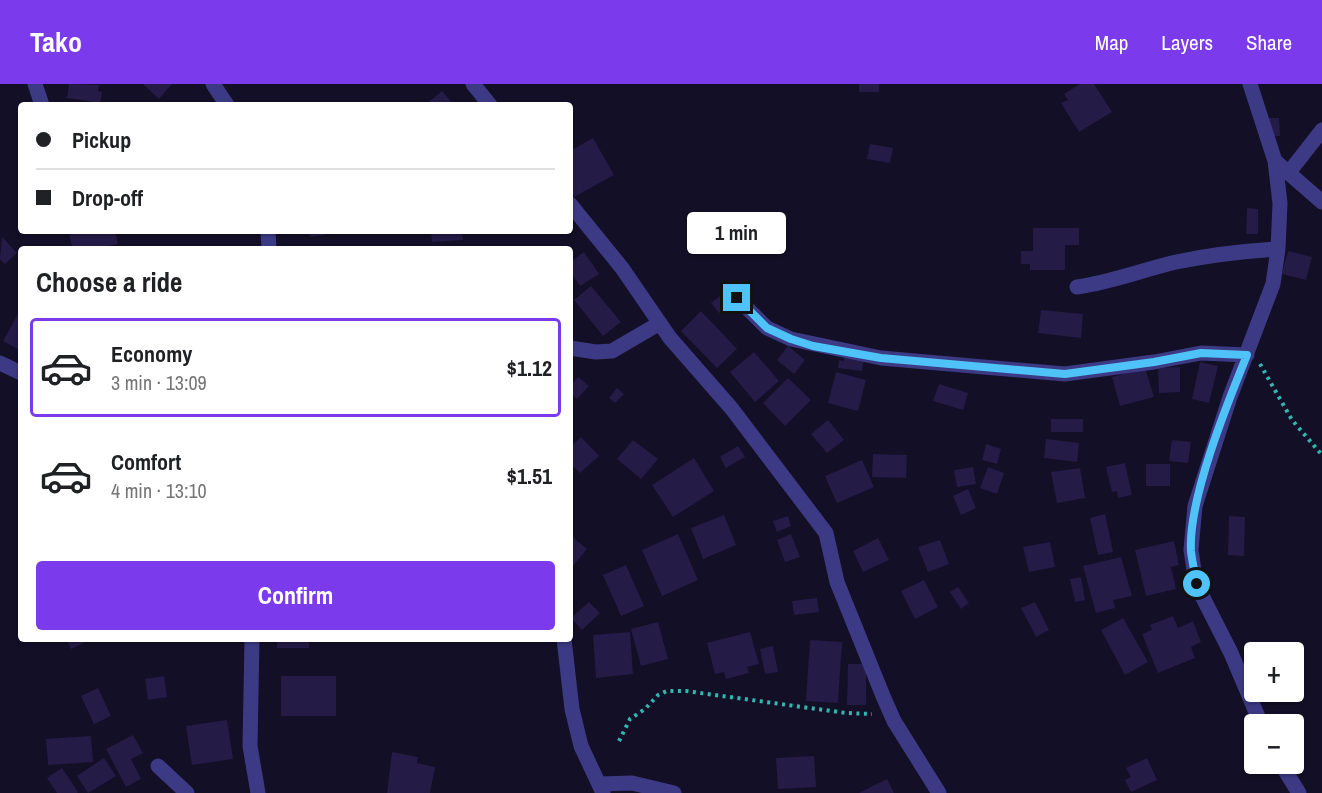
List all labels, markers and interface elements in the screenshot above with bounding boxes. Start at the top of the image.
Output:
text: Tako [30,23,82,61]
text: Map [1095,28,1128,57]
text: Layers [1161,28,1213,57]
text: Share [1246,28,1292,57]
text: Pickup [72,125,131,155]
text: Drop-off [72,183,143,213]
callout: 1 min [688,211,786,253]
text: 1 min [715,219,758,246]
text: Choose a ride [36,264,182,300]
route end [723,284,750,311]
text: Economy [111,339,192,369]
icon: car [39,341,93,395]
text: $1.12 [507,353,552,383]
text: 3 min · 13:09 [111,369,207,396]
text: Comfort [111,447,181,477]
icon: car [39,449,93,503]
text: $1.51 [507,461,552,491]
text: 4 min · 13:10 [111,477,207,504]
button: Confirm [36,561,555,630]
route start [1183,570,1210,597]
map controls [1244,642,1304,774]
button: + [1244,642,1304,702]
button: − [1244,714,1304,774]

